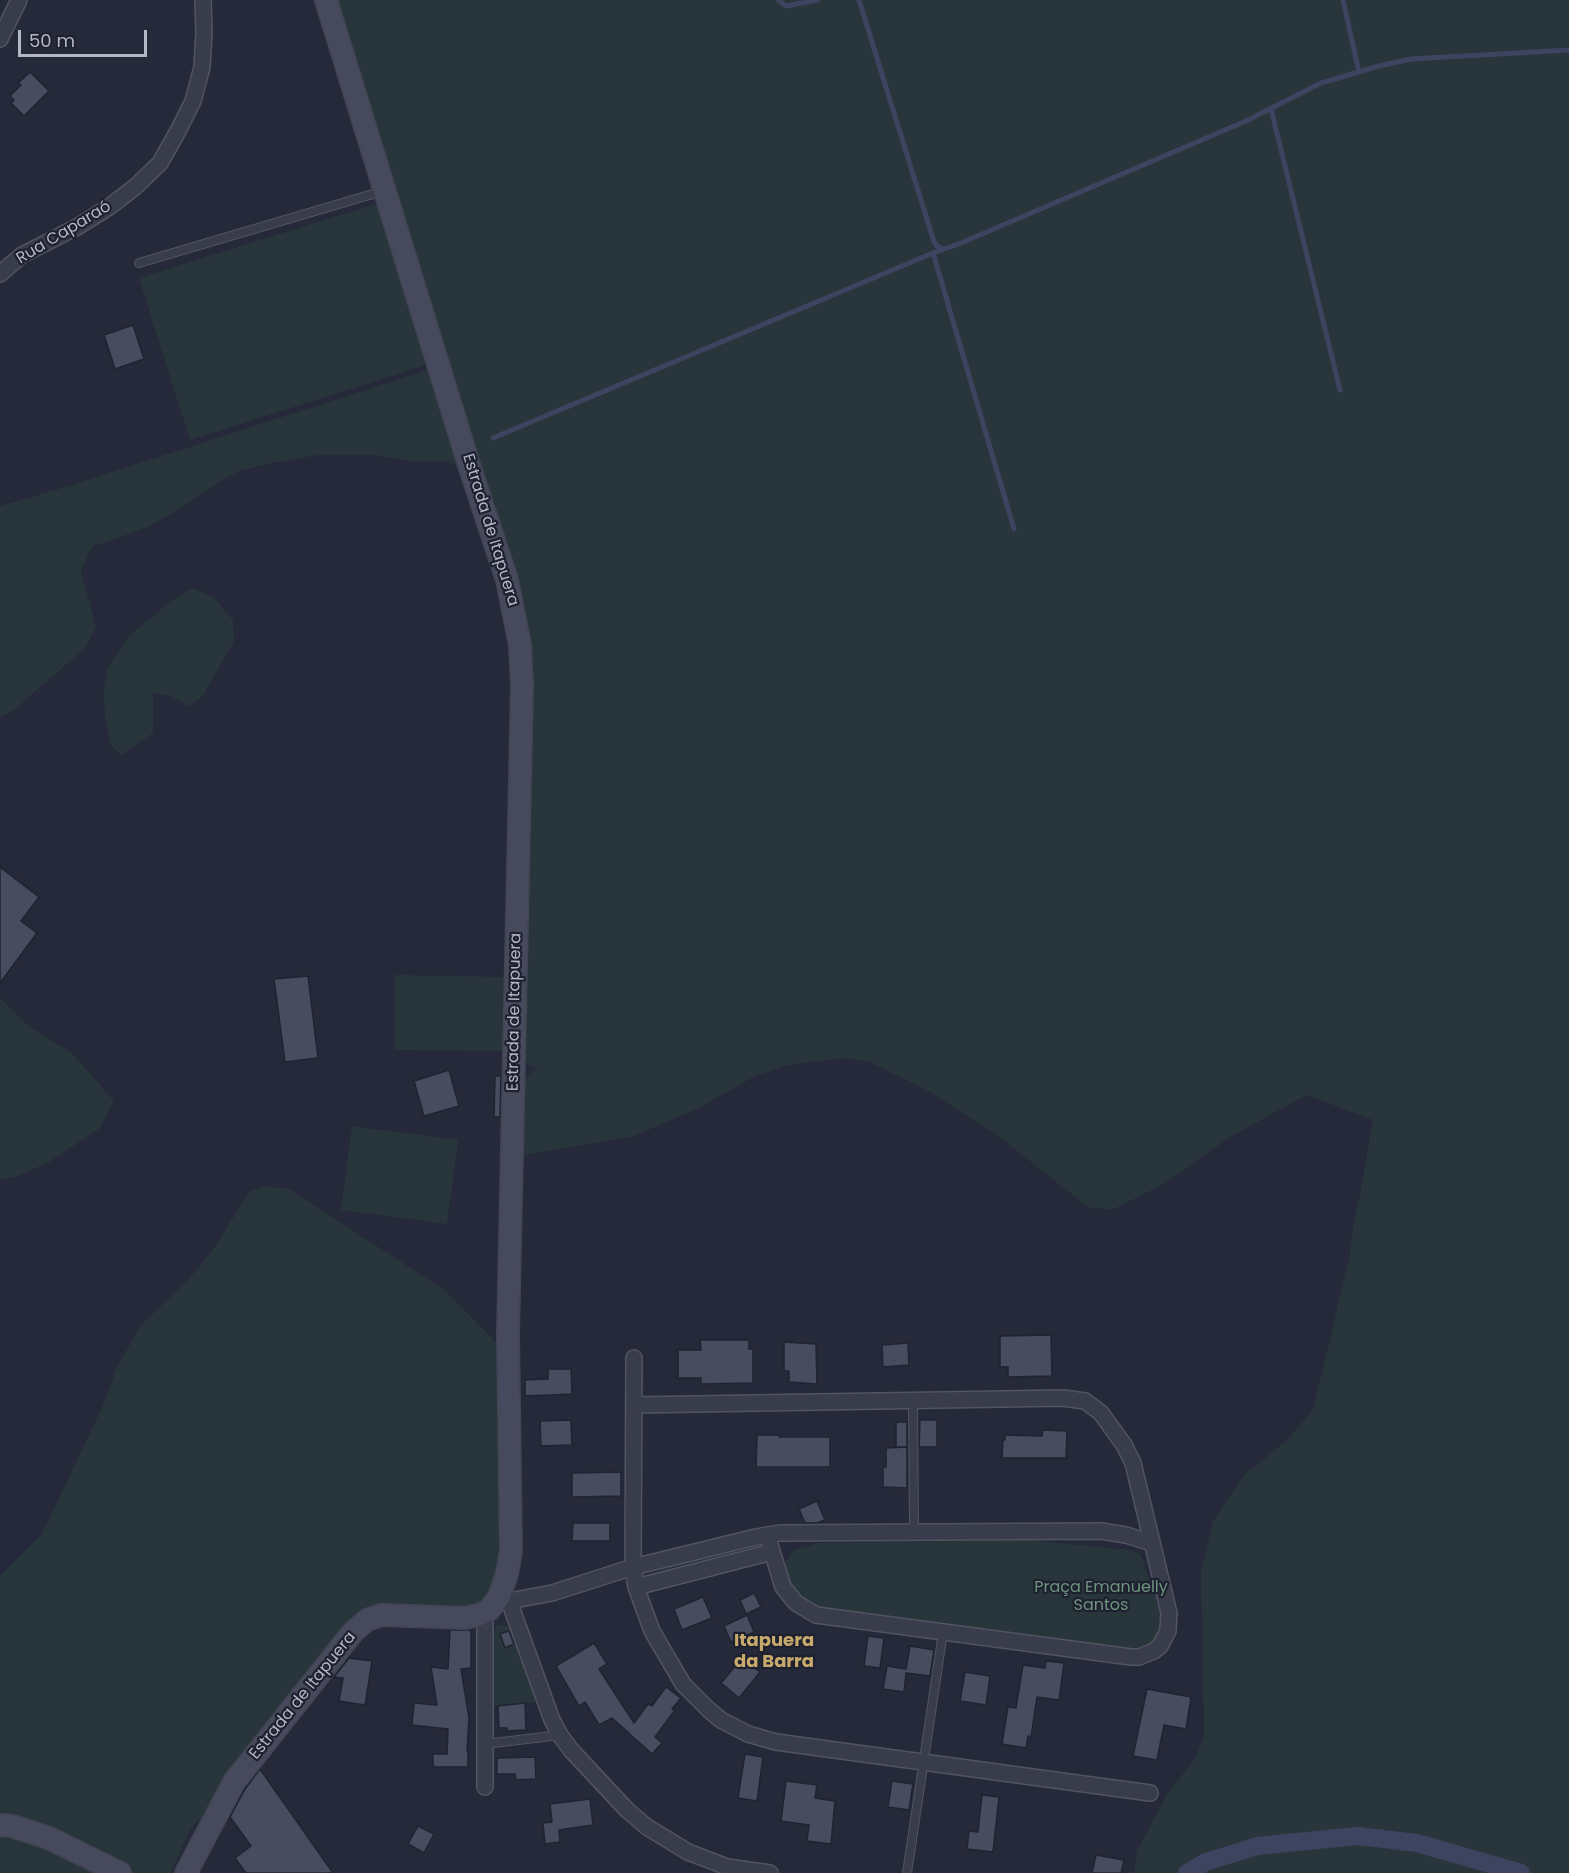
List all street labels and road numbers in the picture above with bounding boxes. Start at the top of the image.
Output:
street label: Rua Caparaó [13,197,115,269]
street label: Estrada de Itapuera [458,451,522,609]
street label: Estrada de Itapuera [504,933,526,1091]
street label: Estrada de Itapuera [246,1628,360,1764]

